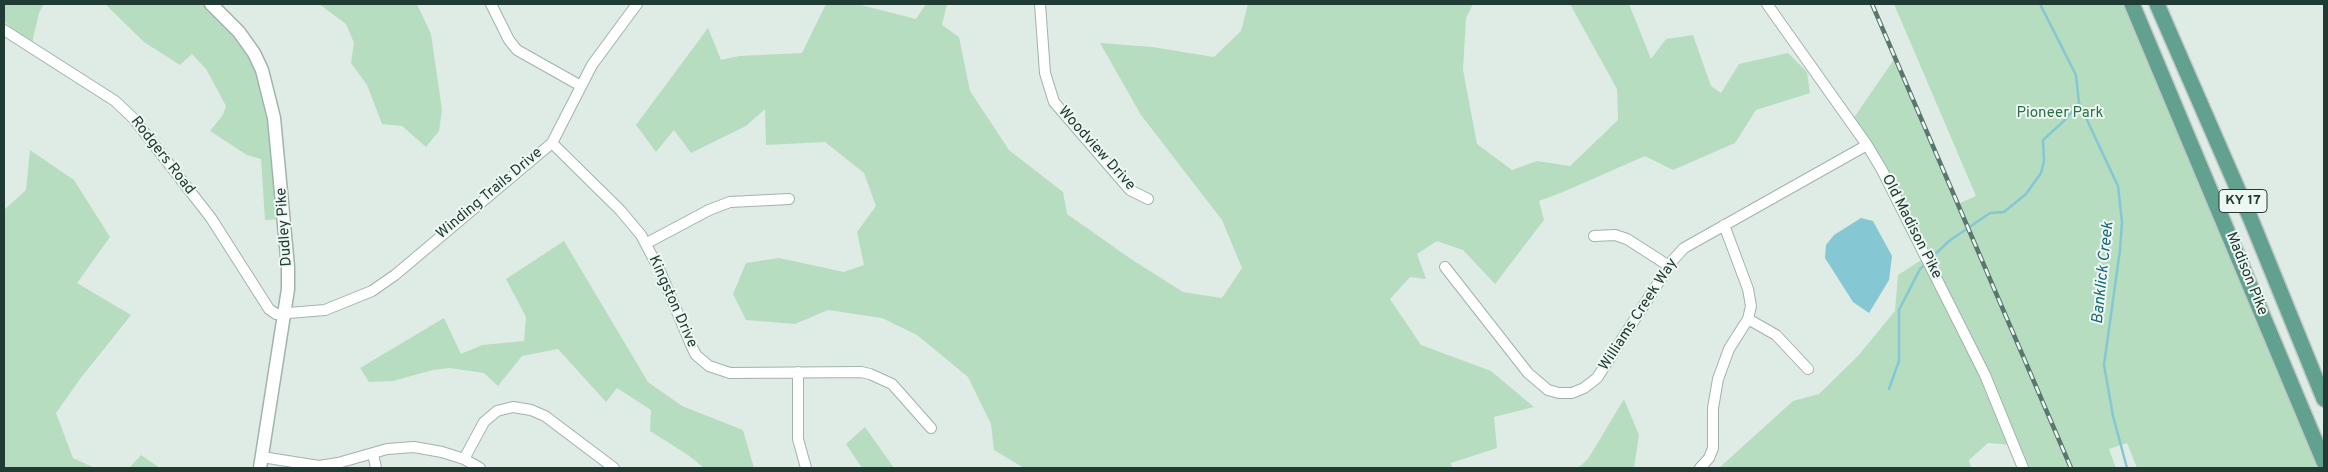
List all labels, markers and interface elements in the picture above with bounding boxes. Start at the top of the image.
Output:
street label: Woodview Drive [1053,103,1139,195]
park label: Pioneer Park [2016,105,2104,123]
street label: Rodgers Road [126,113,198,199]
street label: Winding Trails Drive [433,144,547,244]
street label: Old Madison Pike [1877,172,1945,282]
street label: Dudley Pike [273,187,297,267]
road number: KY 17 [2219,190,2267,212]
water label: Banklick Creek [2089,221,2119,325]
street label: Madison Pike [2221,230,2271,318]
street label: Kingston Drive [644,253,700,351]
street label: Williams Creek Way [1596,255,1682,375]

